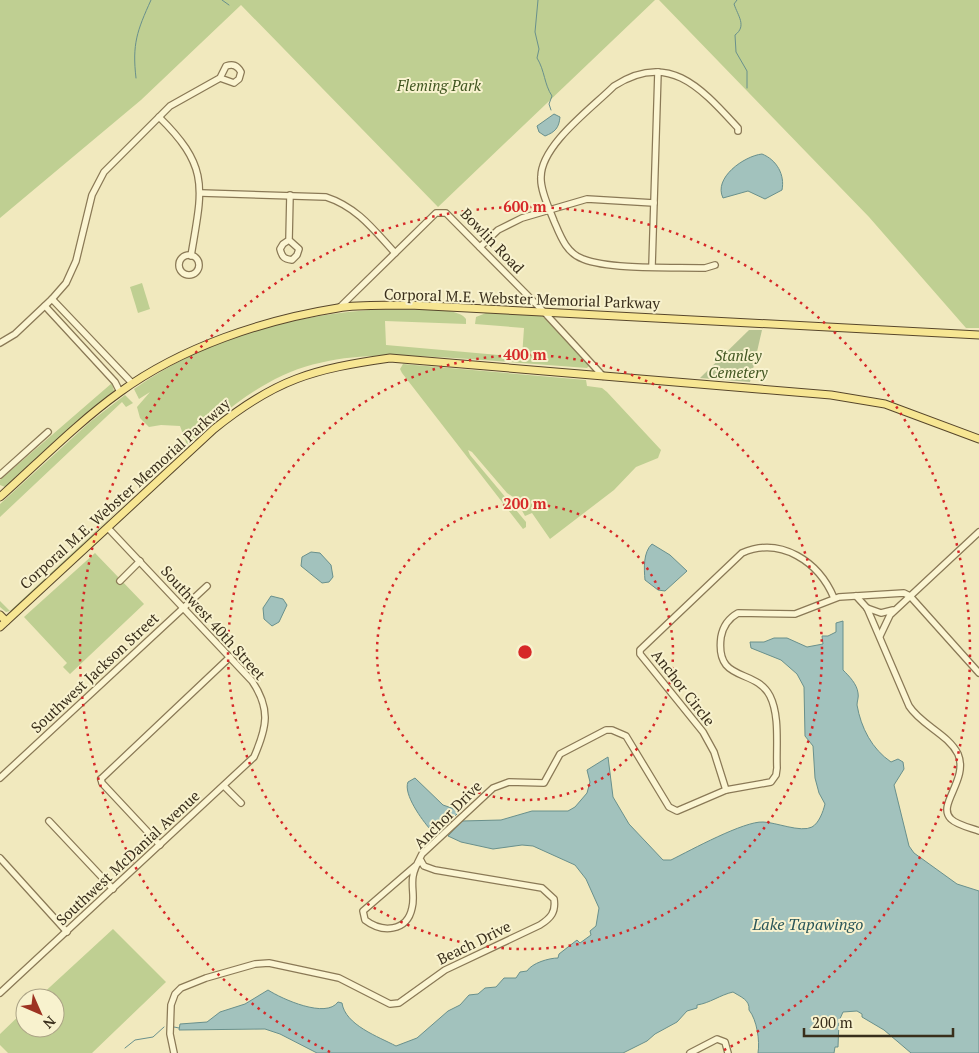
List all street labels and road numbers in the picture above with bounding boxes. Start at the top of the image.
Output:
street label: Bowlin Road [457,203,529,277]
street label: Corporal M.E. Webster Memorial Parkway [384,283,661,313]
street label: Corporal M.E. Webster Memorial Parkway [15,393,234,593]
street label: Southwest 40th Street [157,561,271,684]
street label: Southwest Jackson Street [26,607,163,737]
street label: Anchor Circle [648,645,720,730]
street label: Anchor Drive [409,776,486,853]
street label: Southwest McDanial Avenue [51,785,203,929]
street label: Beach Drive [433,916,514,969]

